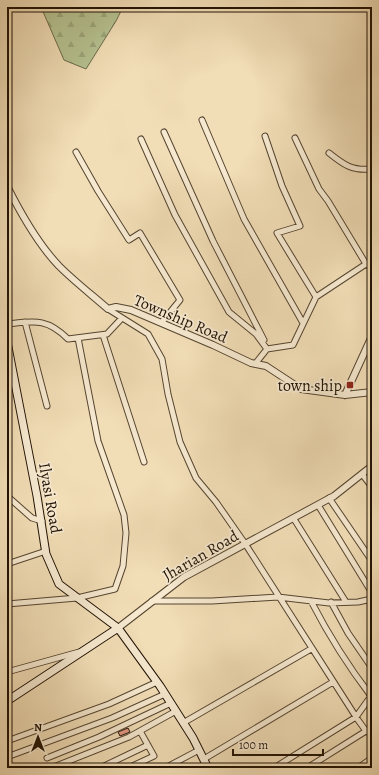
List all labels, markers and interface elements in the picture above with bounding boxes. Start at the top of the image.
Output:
street label: Township Road [130,289,231,349]
place label: town ship [278,375,342,397]
marker: town ship [345,380,355,390]
street label: Ilyasi Road [33,461,67,536]
street label: Jharian Road [158,525,243,587]
north arrow [18,717,58,757]
text: N [34,720,42,735]
scale bar [233,731,323,757]
text: 100 m [239,737,268,753]

